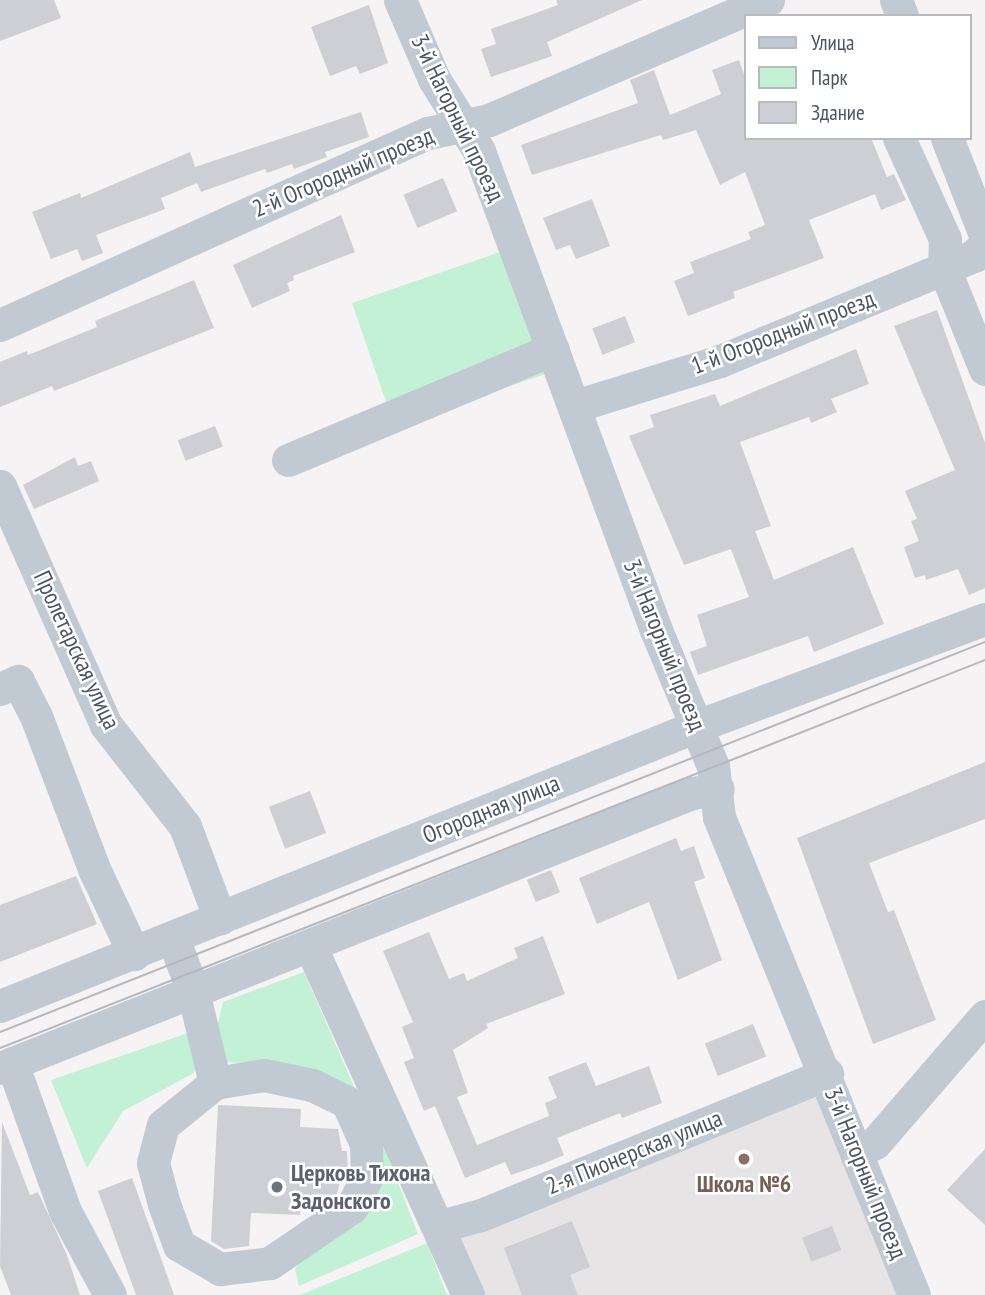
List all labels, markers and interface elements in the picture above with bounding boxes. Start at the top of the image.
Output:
legend [744,14,971,140]
text: Улица [811,29,854,56]
street label: 3-й Нагорный проезд [405,30,511,206]
text: Парк [811,64,848,91]
text: Здание [811,99,865,126]
street label: 2-й Огородный проезд [248,121,438,223]
street label: 1-й Огородный проезд [687,284,879,380]
street label: 3-й Нагорный проезд [617,555,713,735]
street label: Пролетарская улица [28,566,126,734]
street label: Огородная улица [418,768,564,850]
street label: 3-й Нагорный проезд [818,1083,914,1263]
street label: 2-я Пионерская улица [542,1104,726,1200]
marker: Школа №6 [736,1151,752,1167]
place label: Церковь Тихона Задонского [291,1159,432,1215]
place label: Школа №6 [697,1170,791,1198]
marker: Церковь Тихона Задонского [269,1179,285,1195]

